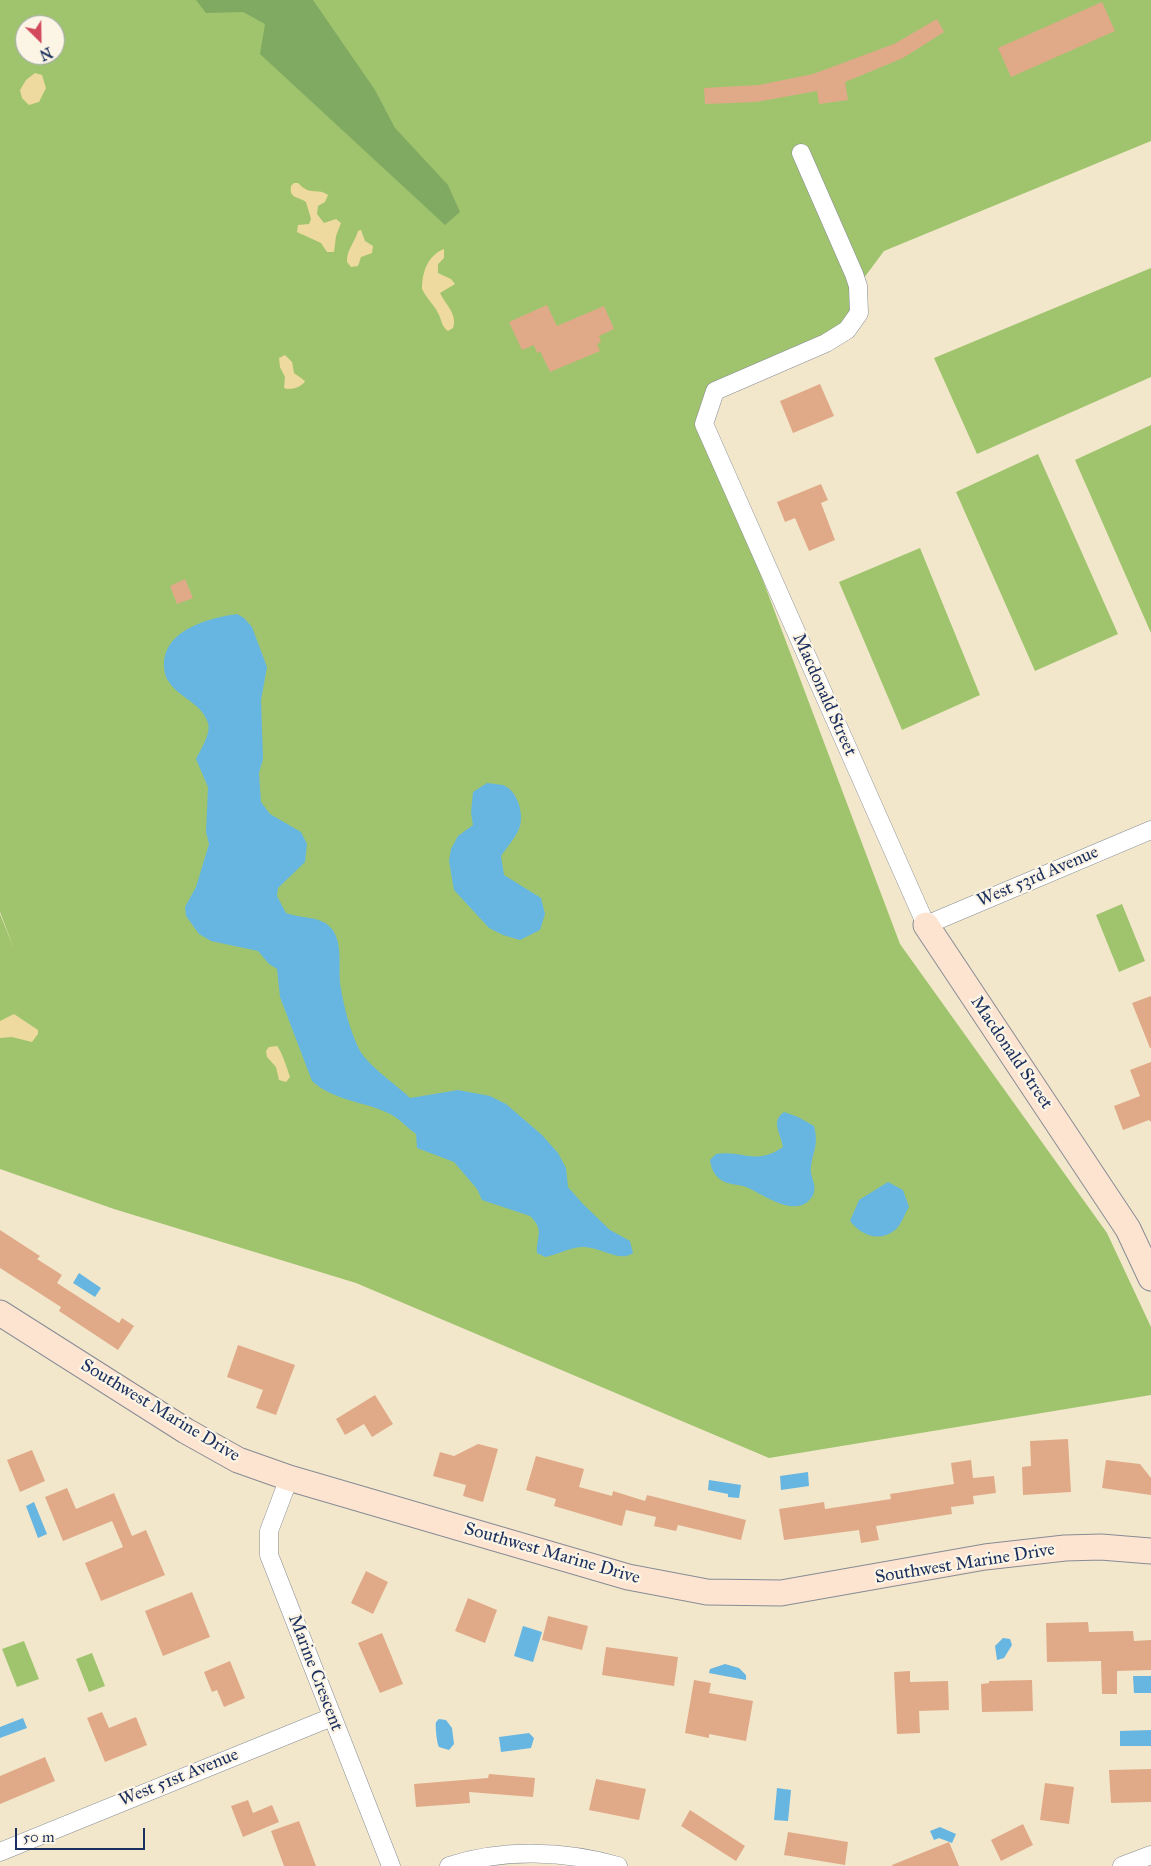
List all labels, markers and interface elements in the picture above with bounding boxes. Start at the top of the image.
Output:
north arrow [15,15,65,65]
text: N [37,43,54,63]
street label: Macdonald Street [787,630,861,760]
street label: West 53rd Avenue [974,842,1102,912]
street label: Macdonald Street [965,992,1057,1114]
street label: Southwest Marine Drive [76,1355,244,1467]
street label: Southwest Marine Drive [462,1519,642,1589]
street label: Southwest Marine Drive [873,1539,1057,1589]
street label: Marine Crescent [283,1612,347,1734]
street label: West 51st Avenue [116,1744,242,1812]
scale bar [18,1818,148,1850]
text: 50 m [23,1828,55,1846]

